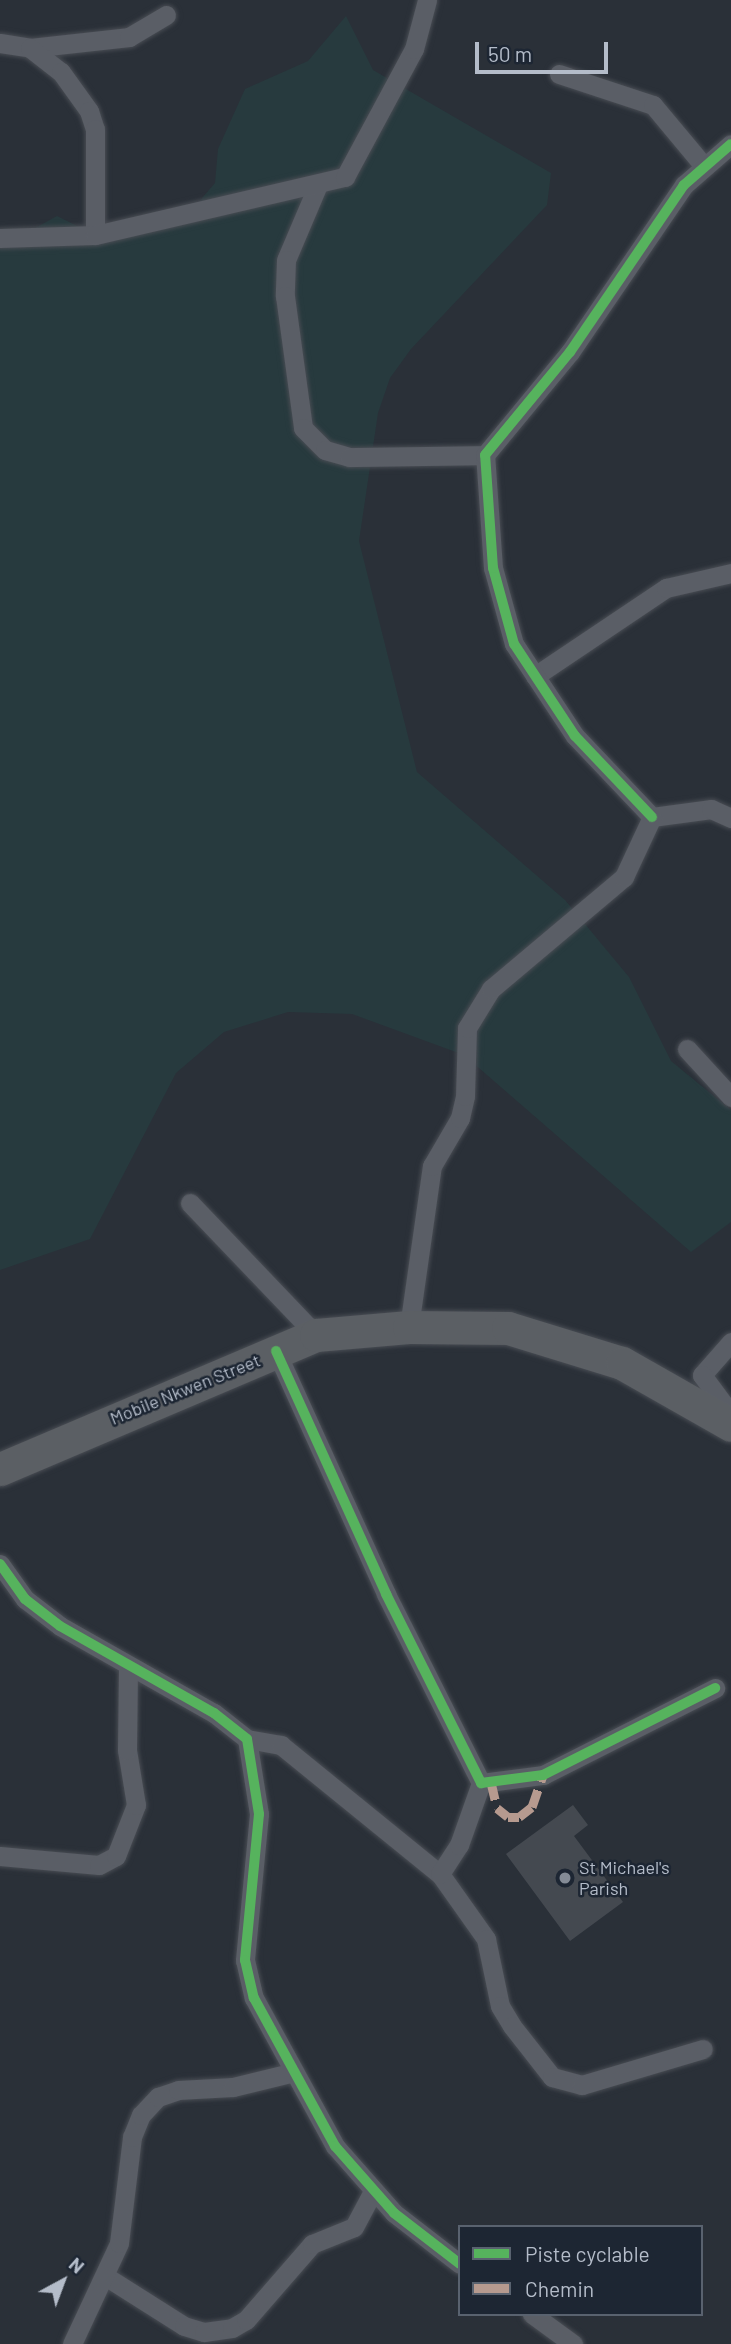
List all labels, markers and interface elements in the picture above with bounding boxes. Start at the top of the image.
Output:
scale bar [479,28,612,72]
text: 50 m [488,41,532,66]
street label: Mobile Nkwen Street [107,1349,263,1429]
place label: St Michael's Parish [579,1857,670,1899]
marker: St Michael's Parish [557,1870,573,1886]
legend [458,2225,703,2316]
text: Piste cyclable [525,2241,650,2266]
north arrow [28,2246,98,2316]
text: N [65,2252,89,2278]
text: Chemin [525,2276,594,2301]

